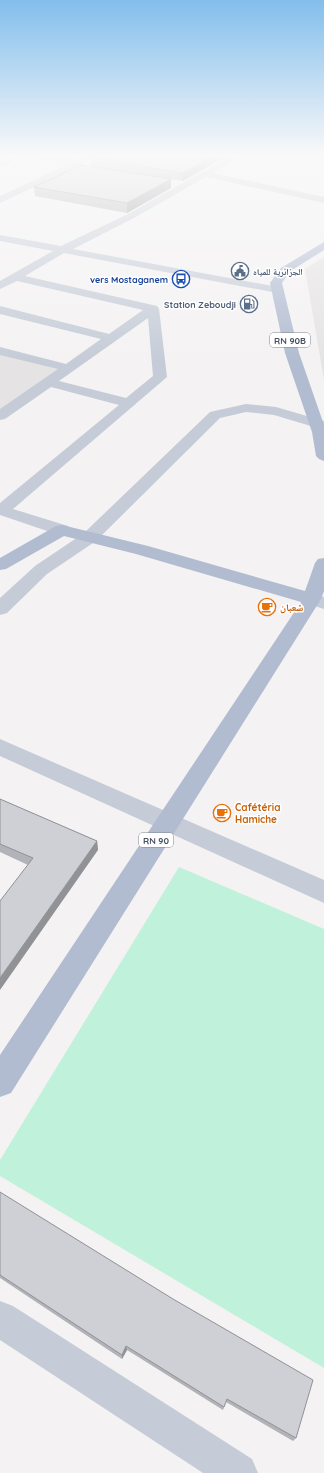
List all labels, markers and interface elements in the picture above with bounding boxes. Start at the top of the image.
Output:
public building icon: الجزائرية للمياه [230,261,250,281]
place label: الجزائرية للمياه [253,266,303,277]
bus stop icon: vers Mostaganem [171,269,191,289]
place label: vers Mostaganem [90,274,168,285]
fuel station icon: Station Zeboudji [239,294,259,314]
place label: Station Zeboudji [164,299,236,310]
road number: RN 90B [270,333,310,347]
cafe icon: شعبان [257,597,277,617]
place label: شعبان [280,601,303,614]
place label: Cafétéria Hamiche [235,801,280,826]
cafe icon: Cafétéria Hamiche [212,803,232,823]
road number: RN 90 [139,833,173,847]

